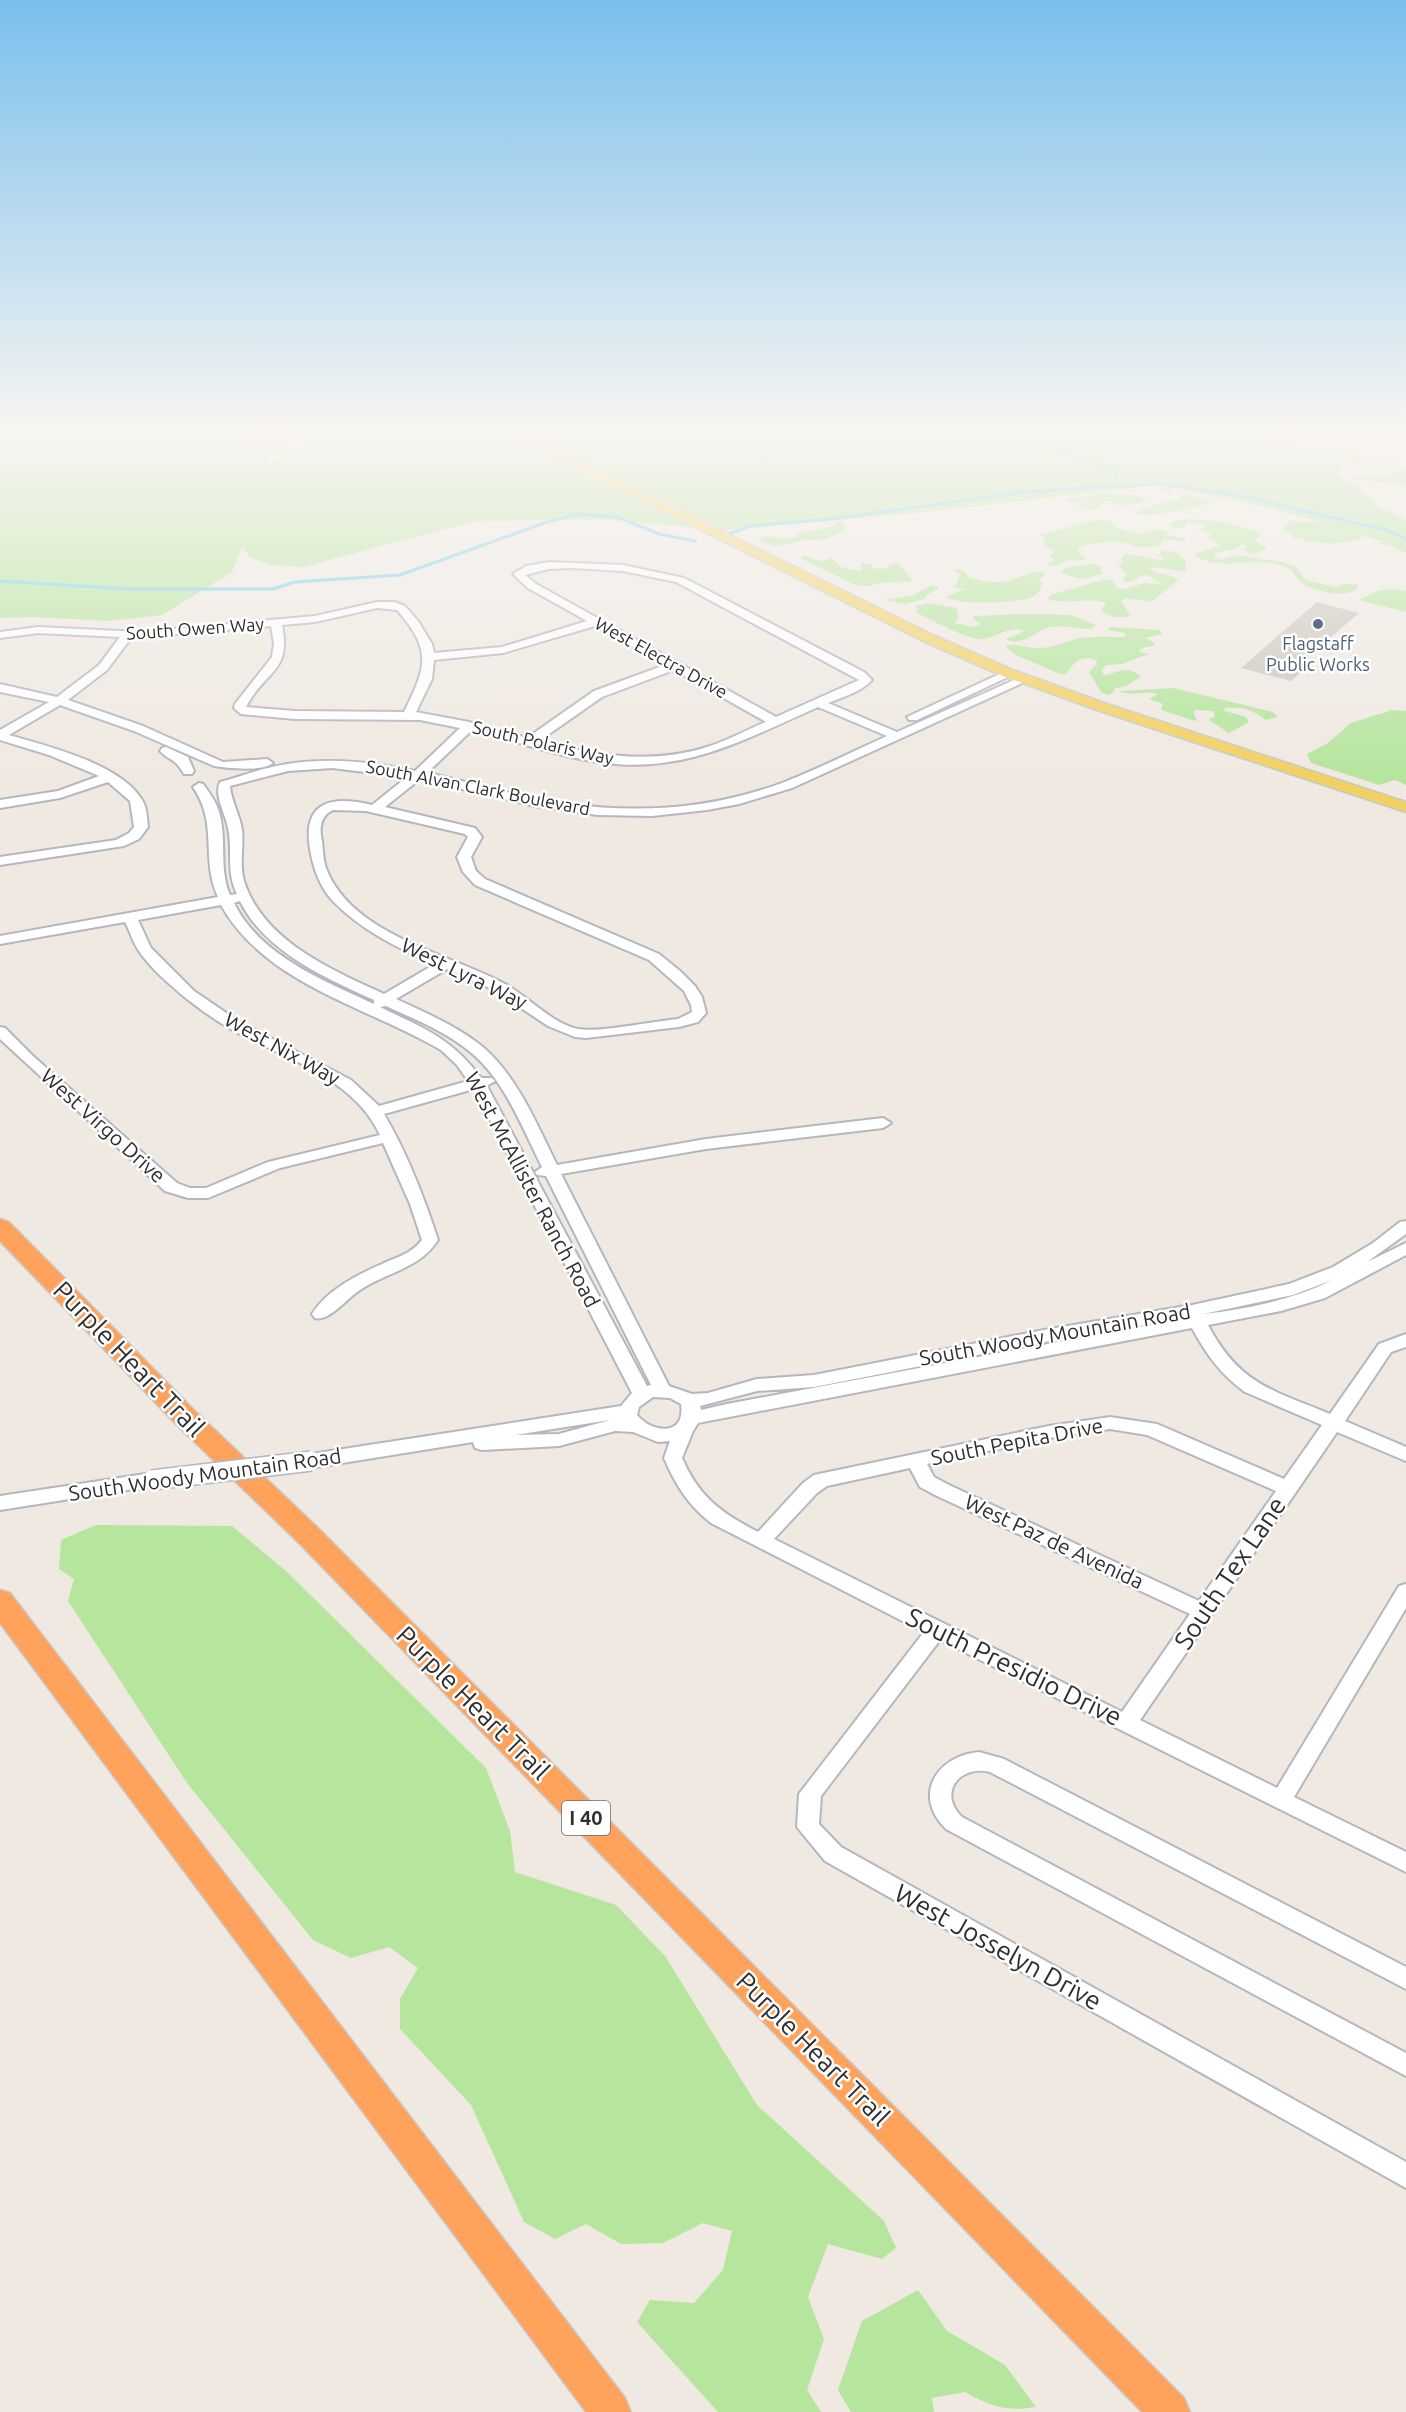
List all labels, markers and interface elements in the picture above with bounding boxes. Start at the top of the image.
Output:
street label: West Electra Drive [592,612,731,702]
street label: South Owen Way [125,613,265,643]
marker: Flagstaff Public Works [1311,617,1325,631]
place label: Flagstaff Public Works [1266,633,1370,674]
street label: South Polaris Way [471,716,616,768]
street label: South Alvan Clark Boulevard [364,755,592,819]
street label: West Lyra Way [398,932,531,1014]
street label: West Nix Way [221,1007,344,1090]
street label: West Virgo Drive [37,1063,171,1187]
street label: West McAllister Ranch Road [461,1068,605,1311]
street label: Purple Heart Trail [48,1275,211,1442]
street label: South Woody Mountain Road [917,1298,1192,1370]
street label: South Pepita Drive [929,1413,1105,1469]
street label: South Woody Mountain Road [67,1443,343,1505]
street label: West Paz de Avenida [961,1489,1148,1593]
street label: South Tex Lane [1168,1491,1291,1654]
street label: South Presidio Drive [902,1602,1127,1731]
street label: Purple Heart Trail [391,1620,556,1785]
road number: I 40 [562,1801,610,1835]
street label: West Josselyn Drive [890,1878,1107,2015]
street label: Purple Heart Trail [731,1966,896,2131]

